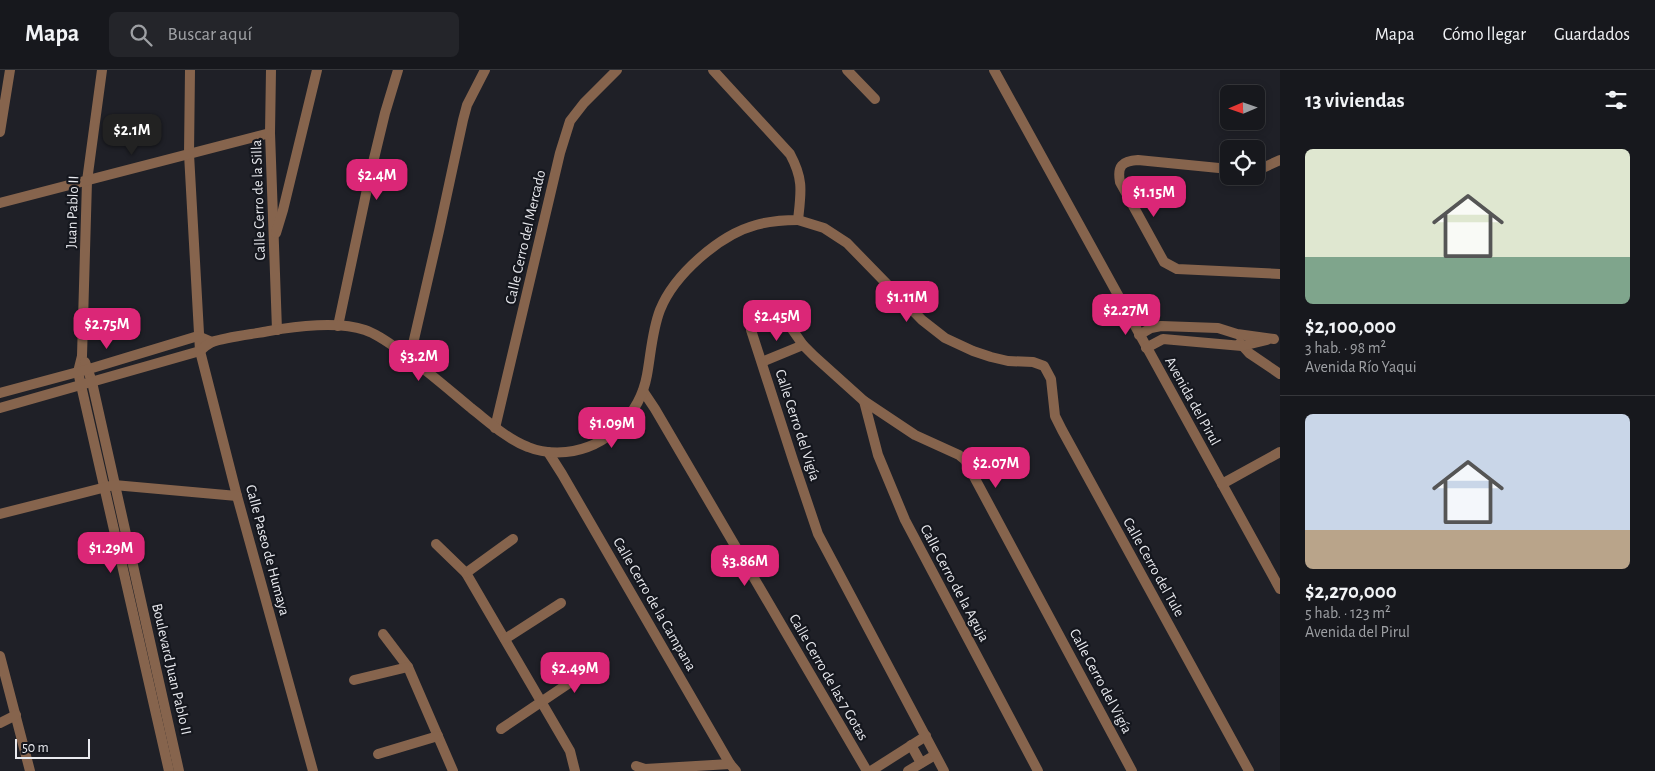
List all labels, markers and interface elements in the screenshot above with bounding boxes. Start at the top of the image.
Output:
search box [109,12,459,57]
icon: search [127,21,155,49]
text: Mapa [25,22,79,46]
text: Buscar aquí [167,25,252,44]
text: Mapa [1375,26,1415,44]
text: Cómo llegar [1443,26,1526,44]
text: Guardados [1554,26,1630,44]
north arrow [1220,85,1265,130]
map controls [1220,85,1265,185]
icon: filters [1602,86,1630,114]
text: 13 viviendas [1305,90,1405,111]
pin: $2.1M [97,114,167,156]
text: $2.1M [114,122,150,138]
street label: Calle Cerro de la Silla [249,139,268,261]
button: locate [1220,140,1265,185]
pin: $2.4M [342,158,412,201]
text: $2.4M [357,167,397,183]
street label: Calle Cerro del Mercado [503,169,548,306]
street label: Juan Pablo II [64,175,81,249]
pin: $1.15M [1113,176,1195,218]
icon: home [1423,181,1513,271]
text: $1.15M [1133,184,1175,200]
pin: $1.11M [866,280,948,323]
text: $1.11M [887,289,927,305]
pin: $2.27M [1085,294,1167,336]
pin: $2.45M [736,300,818,342]
text: $2.27M [1103,302,1149,318]
pin: $2.75M [66,308,148,350]
text: $2.45M [754,308,800,324]
text: $2.75M [85,316,129,332]
text: $2,100,000 [1305,316,1396,337]
pin: $3.2M [384,340,454,382]
text: 3 hab. · 98 m² [1305,340,1386,356]
text: $3.2M [400,348,438,364]
street label: Avenida del Pirul [1162,355,1223,448]
text: Avenida Río Yaqui [1305,359,1417,375]
street label: Calle Cerro del Vigía [772,368,823,483]
pin: $1.09M [571,406,653,449]
text: $1.09M [589,415,635,431]
pin: $2.07M [955,446,1037,489]
icon: home [1423,447,1513,537]
text: $2.07M [973,455,1019,471]
street label: Calle Paseo de Humaya [243,483,292,617]
street label: Calle Cerro del Tule [1120,515,1187,619]
street label: Calle Cerro de la Aguja [917,522,992,644]
pin: $1.29M [70,532,152,574]
street label: Calle Cerro de la Campana [610,535,699,674]
text: $1.29M [89,540,133,556]
pin: $3.86M [704,544,786,587]
text: $3.86M [722,553,768,569]
text: $2,270,000 [1305,581,1397,602]
street label: Boulevard Juan Pablo II [149,602,194,736]
text: 5 hab. · 123 m² [1305,605,1391,621]
street label: Calle Cerro de las 7 Gotas [786,611,871,743]
text: Avenida del Pirul [1305,624,1410,640]
street label: Calle Cerro del Vigía [1067,626,1135,736]
pin: $2.49M [534,652,616,694]
text: $2.49M [552,660,598,676]
scale bar [15,736,90,759]
text: 50 m [22,741,49,755]

